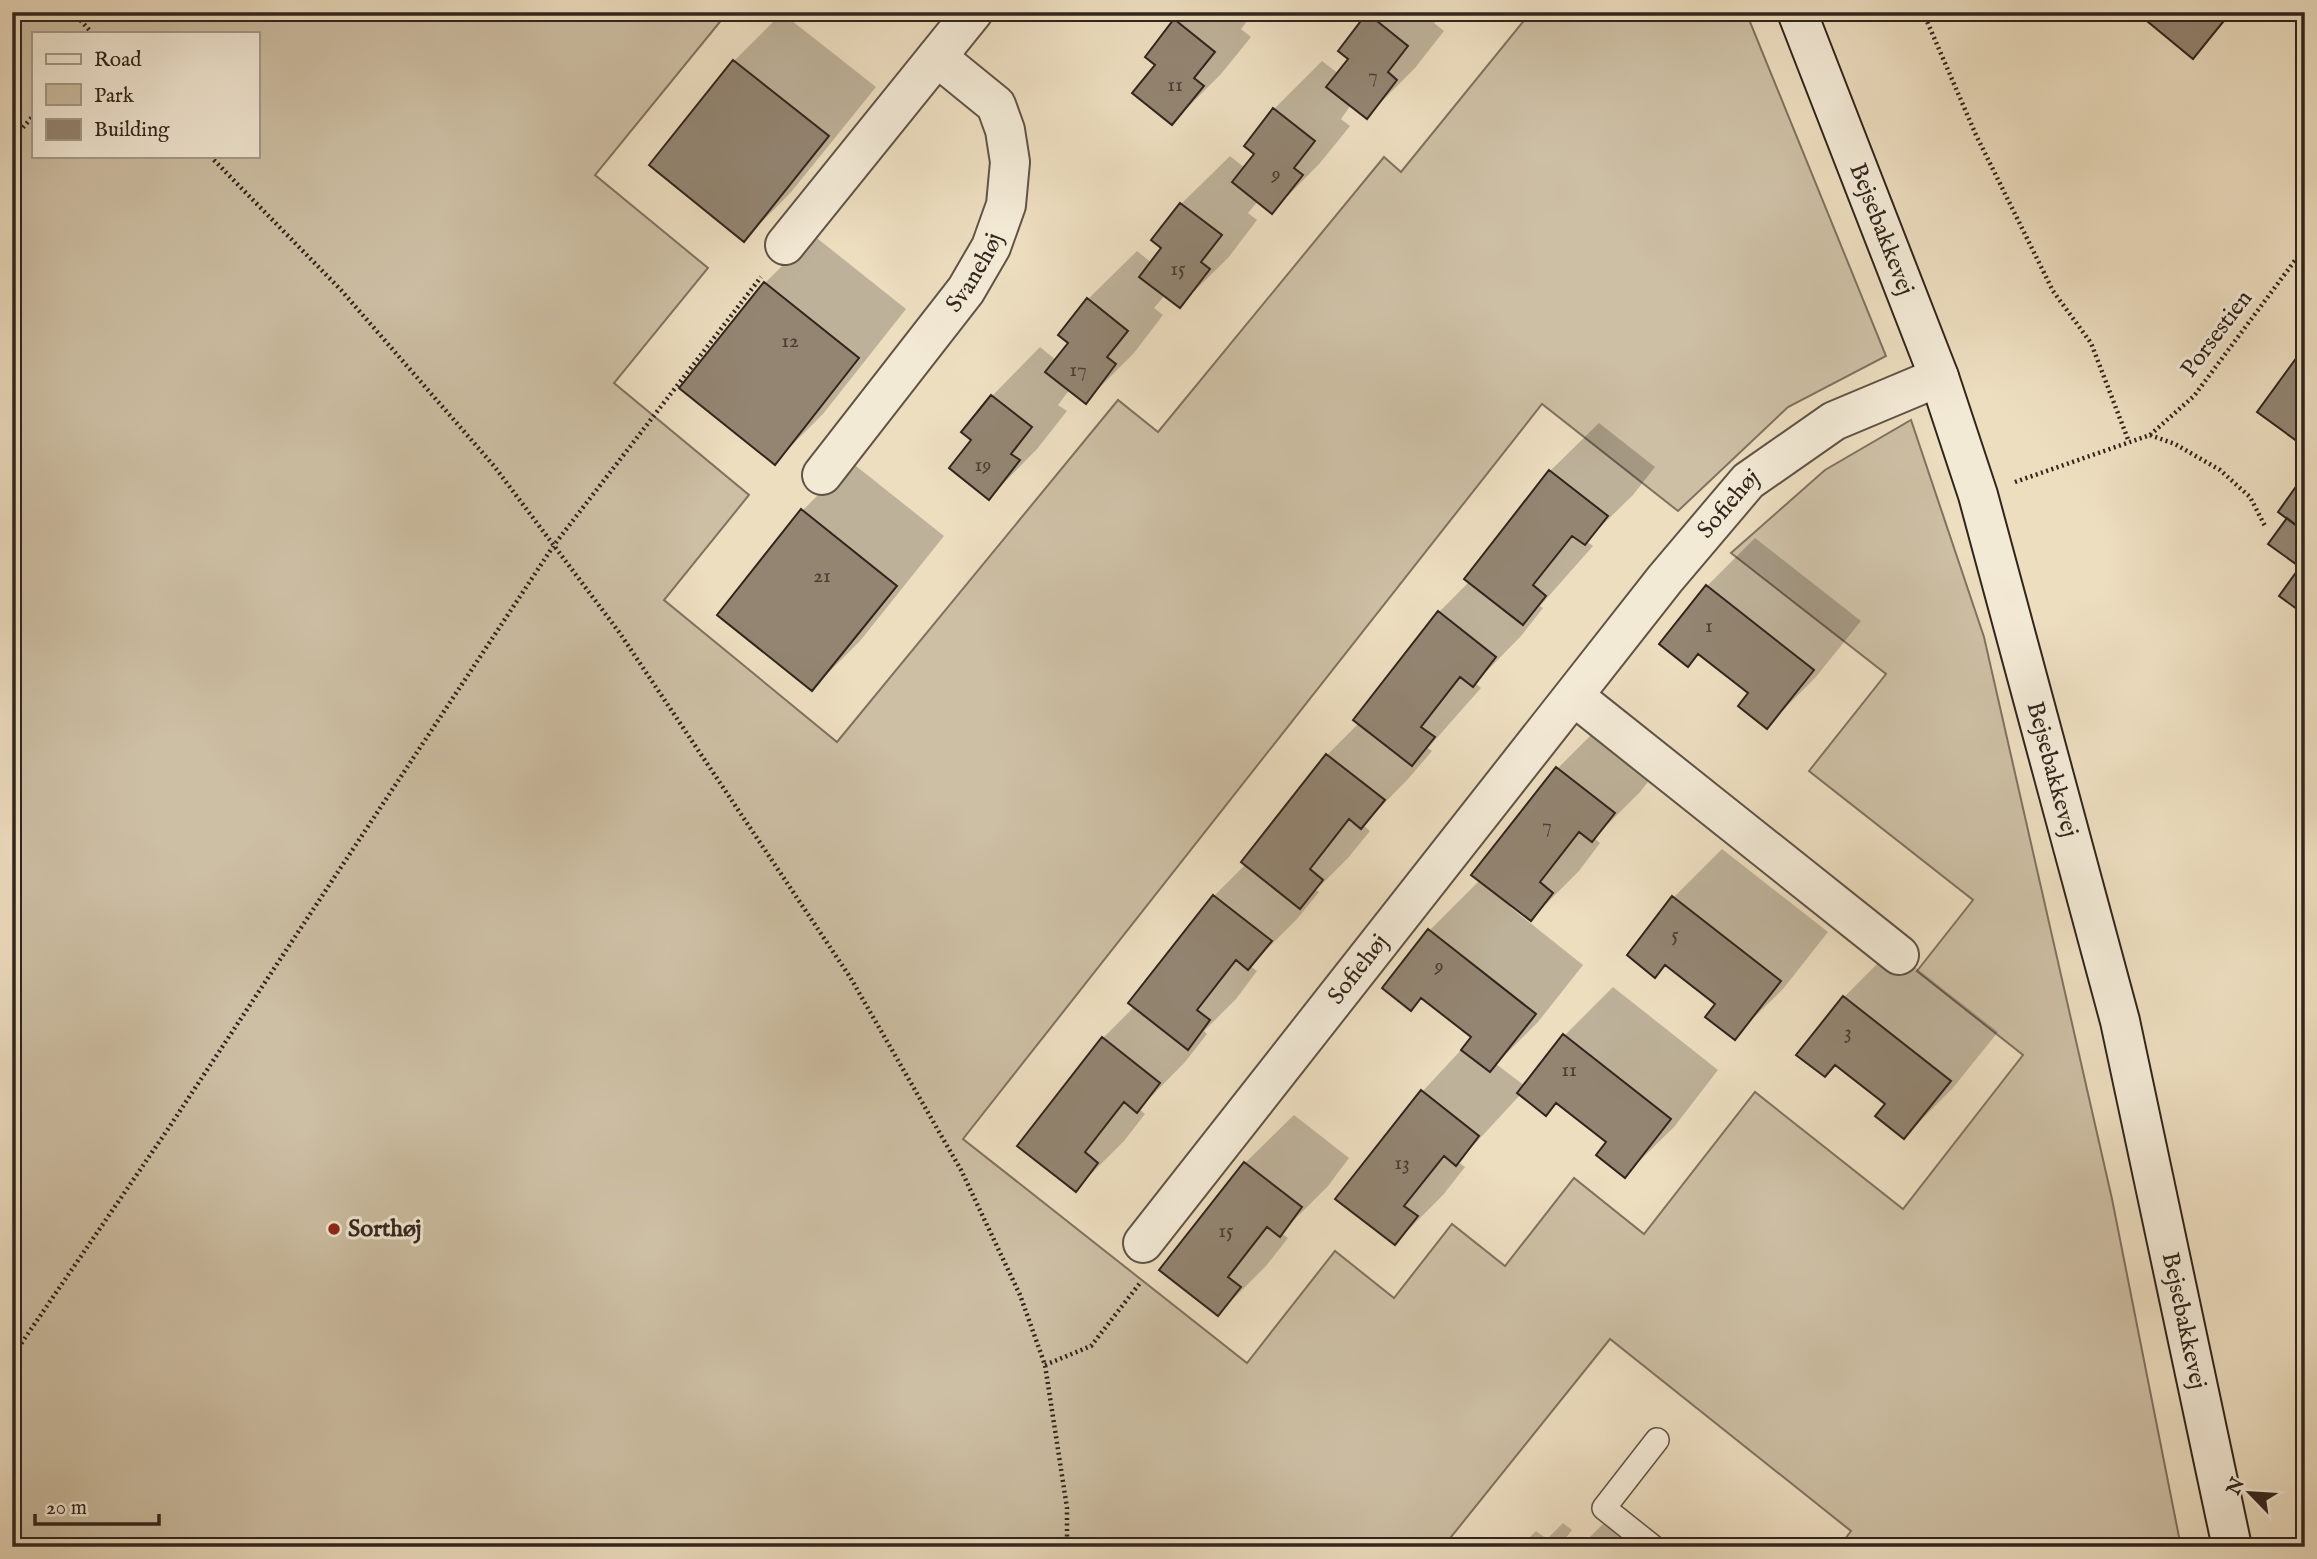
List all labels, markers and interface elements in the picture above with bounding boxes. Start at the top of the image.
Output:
legend [32,32,259,158]
text: Road [94,47,142,74]
house number: 7 [1368,63,1378,90]
house number: 11 [1167,72,1183,99]
text: Park [94,83,135,110]
text: Building [94,117,170,144]
street label: Bejsebakkevej [1842,159,1921,300]
house number: 9 [1270,161,1281,188]
street label: Svanehøj [939,229,1010,319]
house number: 15 [1170,256,1186,283]
street label: Porsestien [2174,284,2260,384]
house number: 12 [781,328,799,355]
house number: 17 [1069,357,1087,384]
house number: 19 [975,452,992,479]
street label: Sofiehøj [1690,462,1766,545]
house number: 21 [813,563,831,590]
house number: 1 [1705,613,1713,640]
street label: Bejsebakkevej [2019,698,2085,840]
house number: 7 [1542,813,1552,840]
house number: 5 [1671,922,1679,949]
street label: Sofiehøj [1321,928,1395,1011]
house number: 9 [1433,953,1444,980]
house number: 3 [1844,1019,1852,1046]
house number: 11 [1561,1057,1577,1084]
house number: 13 [1394,1150,1410,1177]
place label: Sorthøj [348,1214,421,1245]
house number: 15 [1218,1218,1234,1245]
marker: Sorthøj [326,1221,342,1237]
street label: Bejsebakkevej [2154,1249,2213,1392]
north arrow [2216,1458,2286,1528]
text: N [2222,1474,2251,1500]
scale bar [35,1482,159,1526]
text: 20 m [46,1495,87,1522]

